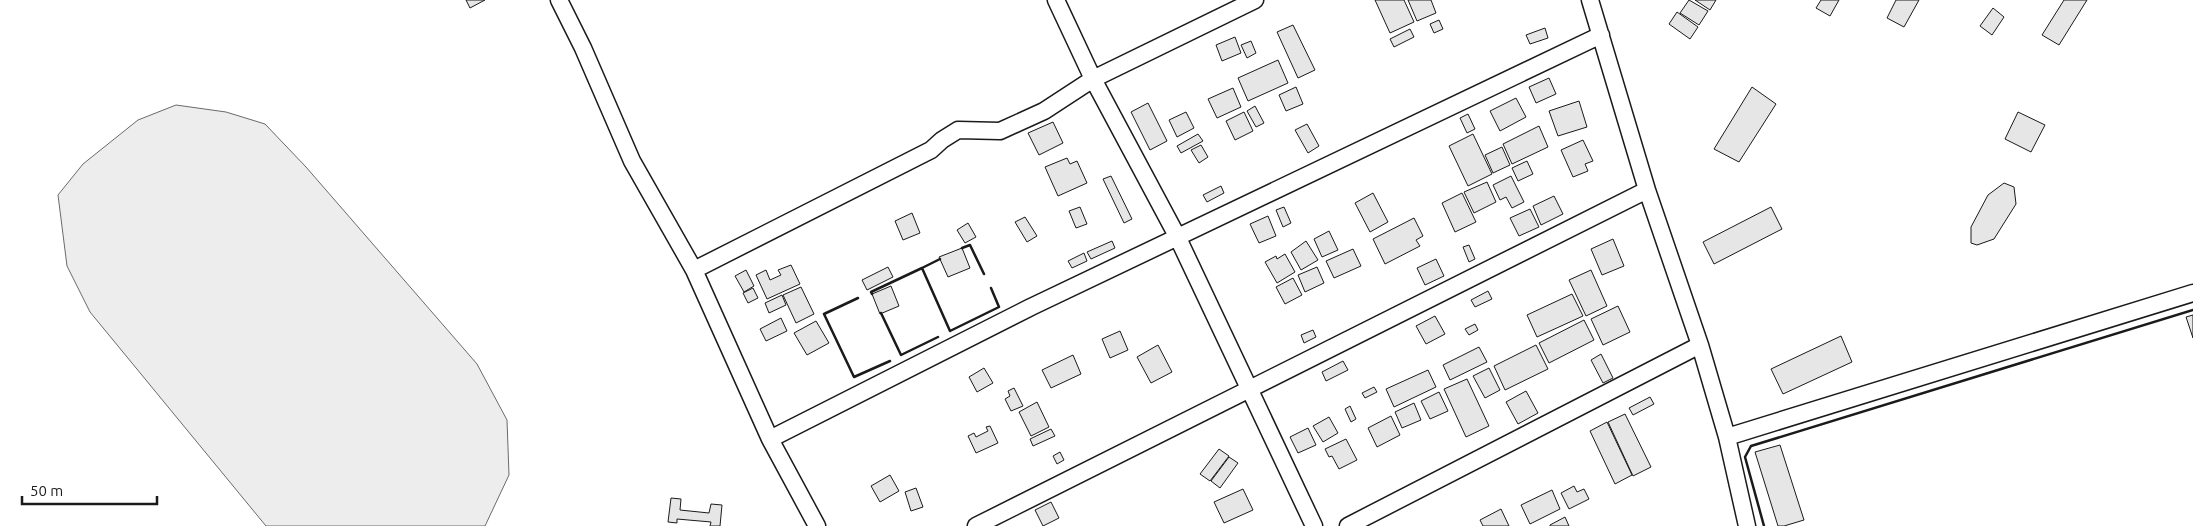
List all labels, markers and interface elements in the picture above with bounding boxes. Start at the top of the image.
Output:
scale bar [22,474,158,506]
text: 50 m [30,482,63,499]

